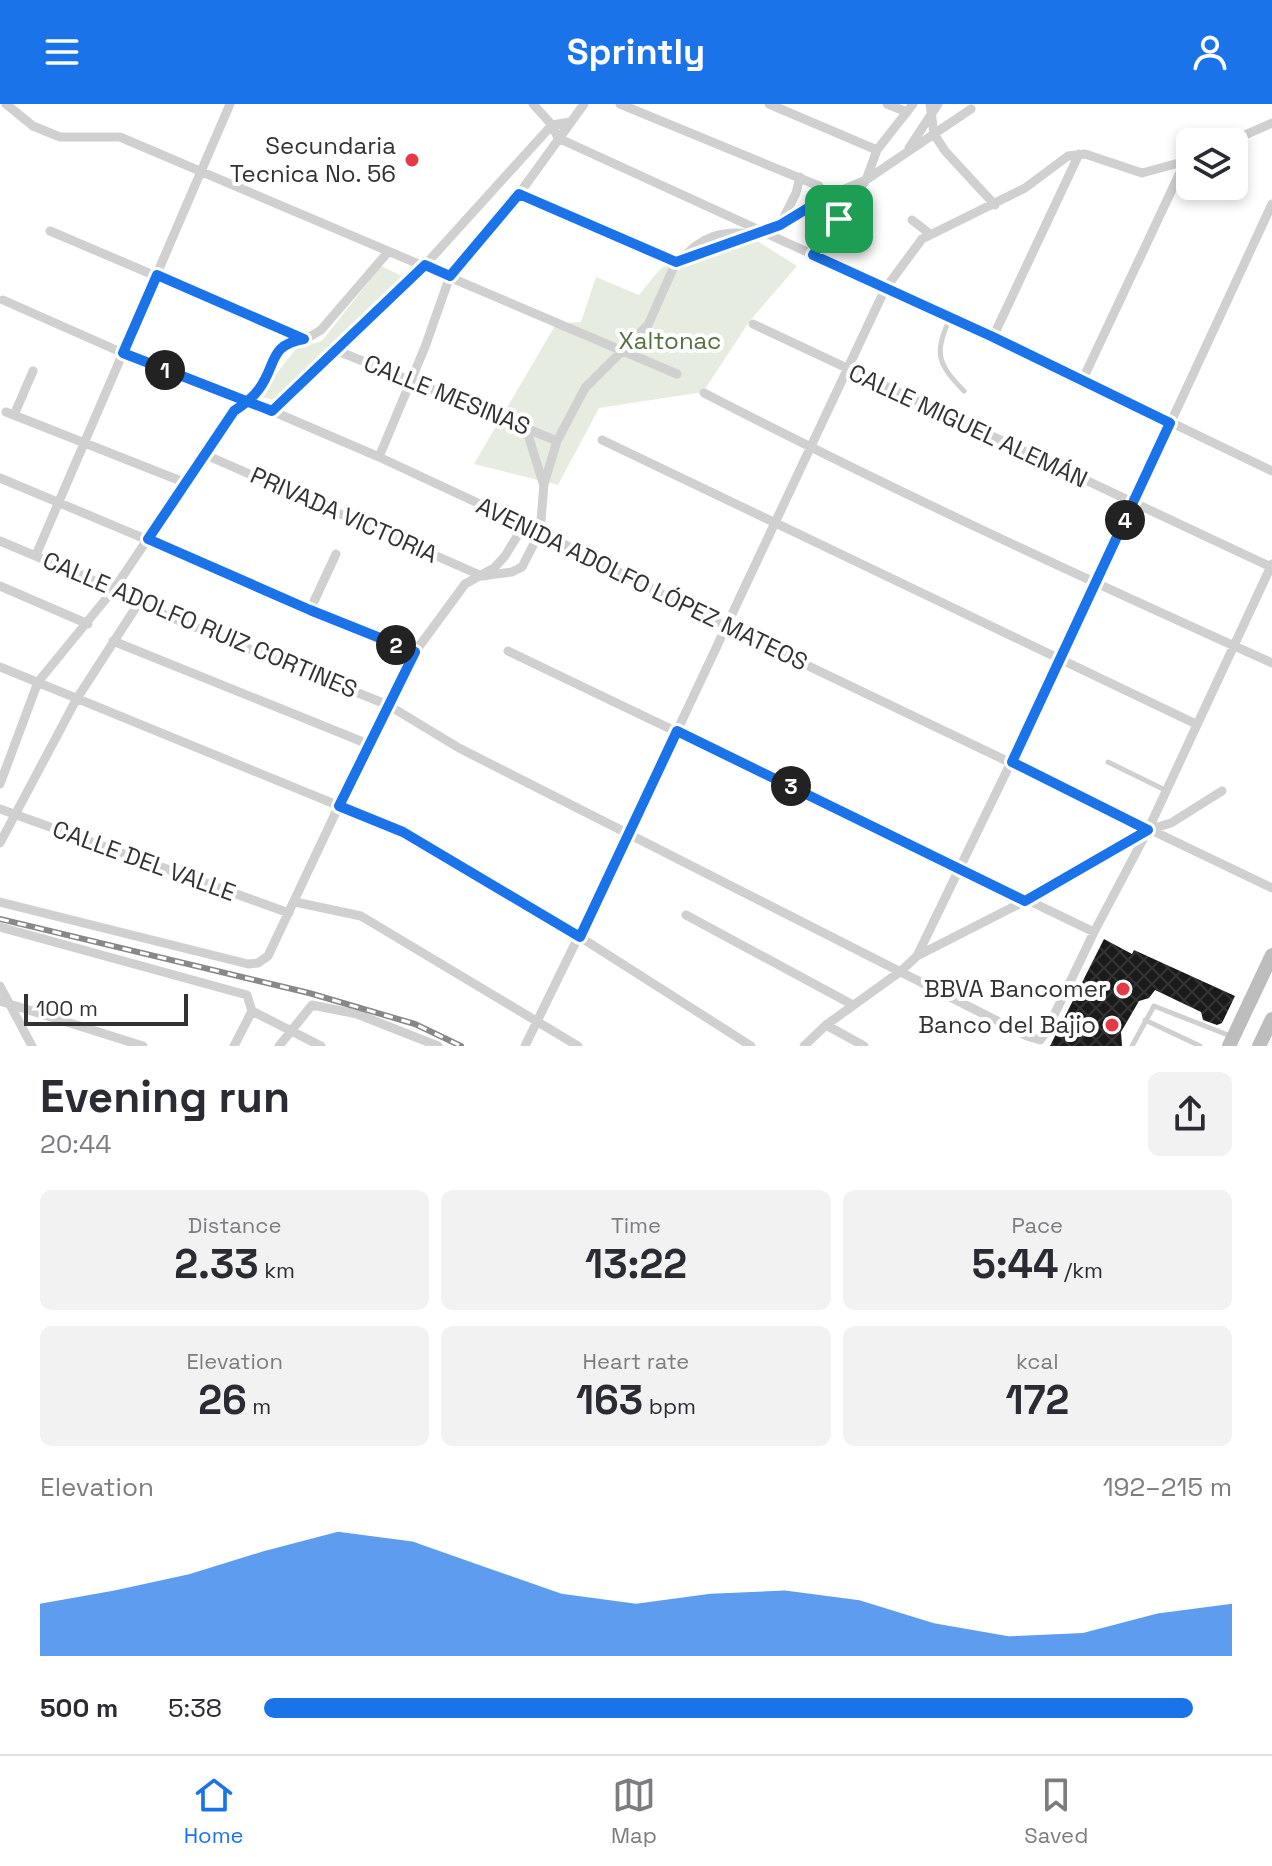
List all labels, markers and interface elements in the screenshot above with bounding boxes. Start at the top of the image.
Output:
text: Sprintly [567,29,705,75]
icon: menu [40,30,84,74]
icon: person [1188,30,1232,74]
map controls [1176,128,1248,200]
button: layers [1176,128,1248,200]
place label: Secundaria Tecnica No. 56 [230,130,396,189]
marker: Secundaria Tecnica No. 56 [403,151,421,169]
pin [805,185,873,253]
icon: arrive [817,197,861,241]
park label: Xaltonac [619,325,721,356]
street label: CALLE MESINAS [359,347,535,442]
pin: 1 [145,350,185,390]
text: 1 [160,356,170,384]
street label: CALLE MIGUEL ALEMÁN [844,357,1093,495]
street label: PRIVADA VICTORIA [246,459,443,570]
street label: AVENIDA ADOLFO LÓPEZ MATEOS [472,490,813,677]
pin: 4 [1105,500,1145,540]
text: 4 [1118,506,1132,534]
street label: CALLE ADOLFO RUIZ CORTINES [38,544,362,705]
pin: 2 [376,625,416,665]
text: 2 [389,631,403,659]
pin: 3 [771,766,811,806]
text: 3 [784,772,798,800]
street label: CALLE DEL VALLE [48,813,240,908]
place label: BBVA Bancomer [924,973,1107,1004]
marker: BBVA Bancomer [1114,980,1132,998]
scale bar [24,990,188,1026]
text: 100 m [36,994,98,1022]
place label: Banco del Bajio [918,1009,1096,1040]
marker: Banco del Bajio [1103,1016,1121,1034]
text: Evening run [40,1069,290,1125]
button: share [1148,1072,1232,1156]
text: 20:44 [40,1127,111,1161]
text: Distance [188,1211,282,1239]
text: Time [611,1211,661,1239]
text: Pace [1012,1211,1063,1239]
text: 2.33 [174,1239,259,1290]
text: 13:22 [585,1239,687,1290]
text: 5:44 [972,1239,1058,1290]
text: km [259,1256,295,1284]
text: /km [1058,1256,1103,1284]
text: Elevation [186,1347,283,1375]
text: Heart rate [583,1347,689,1375]
text: kcal [1016,1347,1059,1375]
text: 26 [198,1375,247,1426]
text: 163 [576,1375,643,1426]
text: 172 [1005,1375,1069,1426]
text: m [247,1392,271,1420]
text: bpm [643,1392,696,1420]
text: Elevation [40,1470,154,1504]
text: 192–215 m [1103,1470,1232,1504]
text: 500 m [40,1691,118,1725]
text: 5:38 [168,1691,222,1725]
tab: Home [184,1773,244,1849]
tab: Map [611,1773,657,1849]
tab: Saved [1024,1773,1088,1849]

